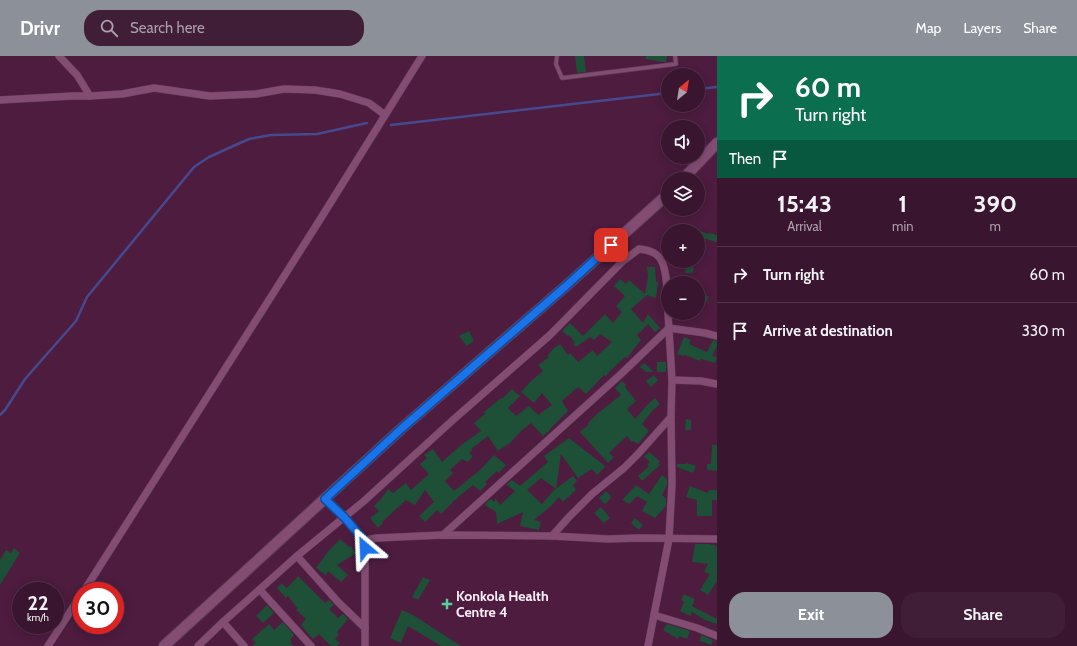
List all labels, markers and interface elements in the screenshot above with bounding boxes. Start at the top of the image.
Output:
search box [84,10,364,46]
text: Drivr [20,17,60,40]
icon: search [98,17,120,39]
text: Search here [130,19,205,37]
text: Map [916,19,941,37]
text: Layers [963,19,1001,37]
text: Share [1023,19,1057,37]
north arrow [661,68,705,112]
map controls [661,68,705,320]
text: 60 m [795,70,861,104]
icon: right [729,72,781,124]
text: Turn right [795,104,866,126]
button: sound [661,120,705,164]
icon: arrive [769,148,791,170]
text: Then [729,150,761,168]
button: layers [661,172,705,216]
text: 15:43 [777,189,832,218]
text: 1 [898,189,907,218]
text: 390 [974,189,1017,218]
text: Arrival [787,218,822,234]
text: min [892,218,913,234]
text: m [990,218,1001,234]
button: + [661,224,705,268]
pin [594,228,628,262]
icon: arrive [600,234,622,256]
icon: right [729,264,751,286]
text: Turn right [763,266,824,284]
text: 60 m [1029,266,1065,284]
button: − [661,276,705,320]
icon: arrive [729,320,751,342]
text: Arrive at destination [763,322,893,340]
text: 330 m [1022,322,1065,340]
position arrow [344,527,386,569]
speed limit sign: 30 [72,582,124,634]
place label: Konkola Health Centre 4 [456,587,549,621]
text: 22 [27,591,49,615]
button: Exit [729,592,893,638]
button: Share [901,592,1065,638]
marker: Konkola Health Centre 4 [441,598,453,610]
text: km/h [27,611,49,624]

